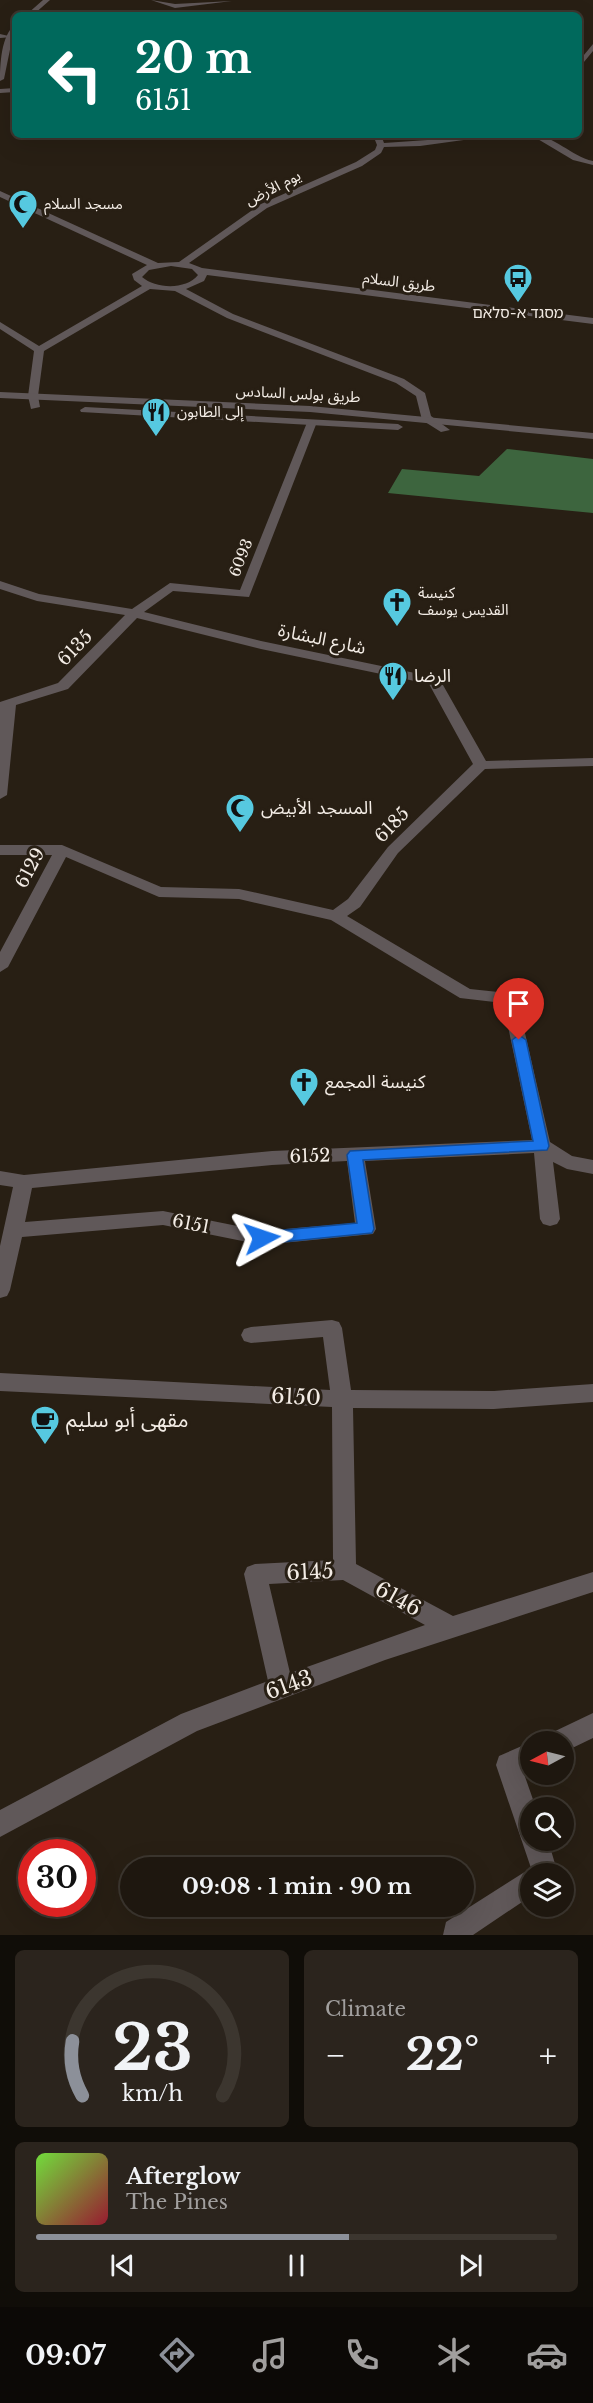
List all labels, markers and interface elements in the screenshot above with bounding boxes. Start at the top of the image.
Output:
text: 20 m [135,32,252,84]
icon: left [36,36,114,114]
text: 6151 [135,84,192,117]
street label: يوم الأرض [242,165,305,211]
mosque icon: مسجد السلام [7,188,39,230]
place label: مسجد السلام [44,194,123,215]
bus stop icon: מסגד א-סלאם [502,262,534,304]
street label: طريق السلام [361,268,436,297]
place label: מסגד א-סלאם [473,303,564,322]
street label: طريق بولس السادس [235,381,361,407]
restaurant icon: إلى الطابون [140,396,172,438]
place label: إلى الطابون [177,402,244,422]
street label: 6093 [225,536,256,580]
place label: كنيسة القديس يوسف [418,583,509,619]
church icon: كنيسة القديس يوسف [381,586,413,628]
street label: شارع البشارة [276,619,368,662]
street label: 6135 [53,626,97,670]
restaurant icon: الرضا [377,660,409,702]
place label: الرضا [414,665,451,687]
mosque icon: المسجد الأبيض [224,792,256,834]
place label: المسجد الأبيض [261,797,373,819]
street label: 6185 [370,803,414,847]
street label: 6129 [10,844,50,892]
pin [493,978,544,1040]
icon: arrive [502,987,535,1020]
church icon: كنيسة المجمع [288,1066,320,1108]
place label: كنيسة المجمع [325,1071,426,1096]
street label: 6152 [289,1144,331,1168]
position arrow [230,1206,294,1270]
street label: 6151 [170,1210,212,1238]
street label: 6150 [270,1383,322,1411]
cafe icon: مقهى أبو سليم [29,1404,61,1446]
place label: مقهى أبو سليم [66,1407,188,1435]
street label: 6145 [286,1558,334,1586]
street label: 6146 [370,1576,426,1622]
street label: 6143 [262,1665,316,1705]
north arrow [520,1731,574,1785]
map controls [520,1731,574,1917]
button: search [520,1797,574,1851]
speed limit sign: 30 [18,1839,96,1917]
button: layers [520,1863,574,1917]
text: 09:08 · 1 min · 90 m [182,1873,412,1900]
text: Climate [325,1997,406,2021]
text: 23 [112,2009,192,2087]
text: 22° [406,2026,479,2082]
text: − [325,2035,346,2076]
text: + [539,2035,557,2076]
text: km/h [122,2080,183,2107]
text: Afterglow [126,2163,241,2190]
text: The Pines [126,2190,228,2214]
icon: previous [106,2249,139,2282]
icon: pause [280,2249,313,2282]
icon: next [454,2249,487,2282]
icon: directions [156,2334,198,2376]
icon: music [249,2334,291,2376]
icon: phone [341,2334,383,2376]
icon: climate [433,2334,475,2376]
icon: car [526,2334,568,2376]
text: 09:07 [25,2339,106,2372]

